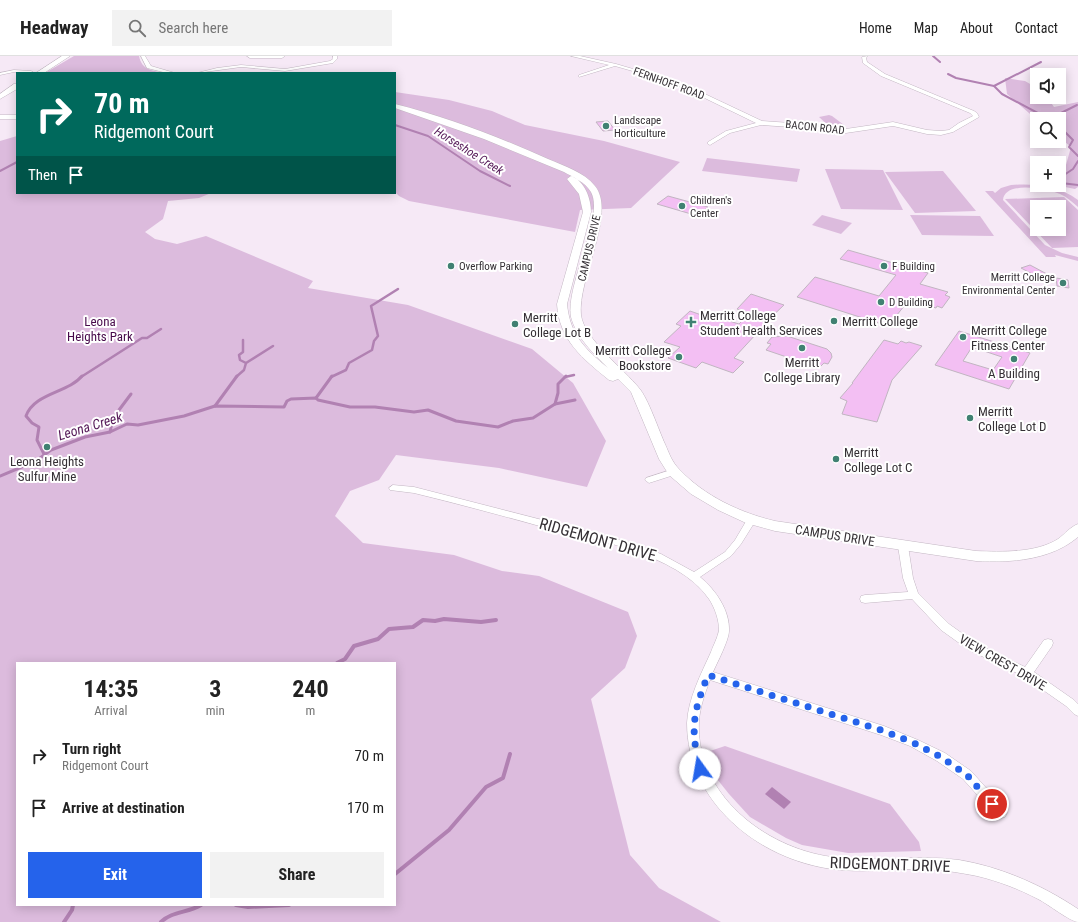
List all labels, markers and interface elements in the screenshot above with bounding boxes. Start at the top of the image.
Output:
search box [112,10,392,46]
text: Headway [20,16,88,39]
icon: search [126,17,148,39]
text: Search here [158,19,228,37]
text: Home [859,20,892,36]
text: Map [914,20,938,36]
text: About [960,20,993,36]
text: Contact [1015,20,1058,36]
street label: FERNHOFF ROAD [631,65,706,102]
map controls [1030,68,1066,236]
button: sound [1030,68,1066,104]
text: 70 m [94,87,150,120]
icon: right [28,88,80,140]
button: search [1030,112,1066,148]
place label: Landscape Horticulture [614,114,666,140]
street label: BACON ROAD [785,118,845,137]
text: Ridgemont Court [94,121,214,142]
marker: Landscape Horticulture [601,121,611,131]
water label: Horseshoe Creek [432,124,507,178]
button: + [1030,156,1066,192]
icon: arrive [65,164,87,186]
text: Then [28,166,57,184]
place label: Children's Center [690,194,732,220]
button: − [1030,200,1066,236]
marker: Children's Center [677,201,687,211]
street label: CAMPUS DRIVE [576,213,604,283]
place label: Overflow Parking [459,260,532,273]
place label: F Building [892,260,935,273]
marker: Overflow Parking [446,261,456,271]
marker: F Building [879,261,889,271]
place label: Merritt College Environmental Center [962,271,1056,297]
marker: Merritt College Environmental Center [1058,278,1068,288]
place label: D Building [889,296,933,309]
marker: D Building [876,297,886,307]
place label: Merritt College Student Health Services [700,308,823,338]
place label: Merritt College Lot B [523,310,591,340]
park label: Leona Heights Park [67,314,133,344]
place label: Merritt College [842,314,918,329]
marker: Merritt College Student Health Services [685,316,697,328]
marker: Merritt College [829,316,839,326]
marker: Merritt College Lot B [510,319,520,329]
place label: Merritt College Fitness Center [971,323,1047,353]
marker: Merritt College Fitness Center [958,332,968,342]
place label: Merritt College Bookstore [595,343,671,373]
marker: Merritt College Library [797,343,807,353]
marker: Merritt College Bookstore [674,352,684,362]
marker: A Building [1009,354,1019,364]
place label: Merritt College Library [764,355,841,385]
place label: A Building [988,366,1040,381]
place label: Merritt College Lot D [978,404,1046,434]
water label: Leona Creek [56,408,125,443]
marker: Merritt College Lot D [965,413,975,423]
marker: Leona Heights Sulfur Mine [42,442,52,452]
place label: Merritt College Lot C [844,445,912,475]
place label: Leona Heights Sulfur Mine [10,454,84,484]
marker: Merritt College Lot C [831,454,841,464]
street label: RIDGEMONT DRIVE [537,514,659,565]
street label: CAMPUS DRIVE [794,522,876,549]
street label: VIEW CREST DRIVE [956,631,1049,693]
text: 14:35 [83,675,138,703]
text: 3 [209,675,221,703]
text: 240 [292,675,329,703]
text: Arrival [94,703,127,718]
text: min [206,703,225,718]
text: m [306,703,315,718]
text: Turn right [62,740,121,758]
icon: right [28,745,50,767]
text: 70 m [354,747,384,765]
position arrow [679,748,721,790]
text: Ridgemont Court [62,758,149,773]
pin [975,787,1009,821]
icon: arrive [981,793,1003,815]
icon: arrive [28,797,50,819]
text: Arrive at destination [62,799,185,817]
text: 170 m [347,799,384,817]
button: Exit [28,852,202,898]
button: Share [210,852,384,898]
street label: RIDGEMONT DRIVE [829,853,951,876]

